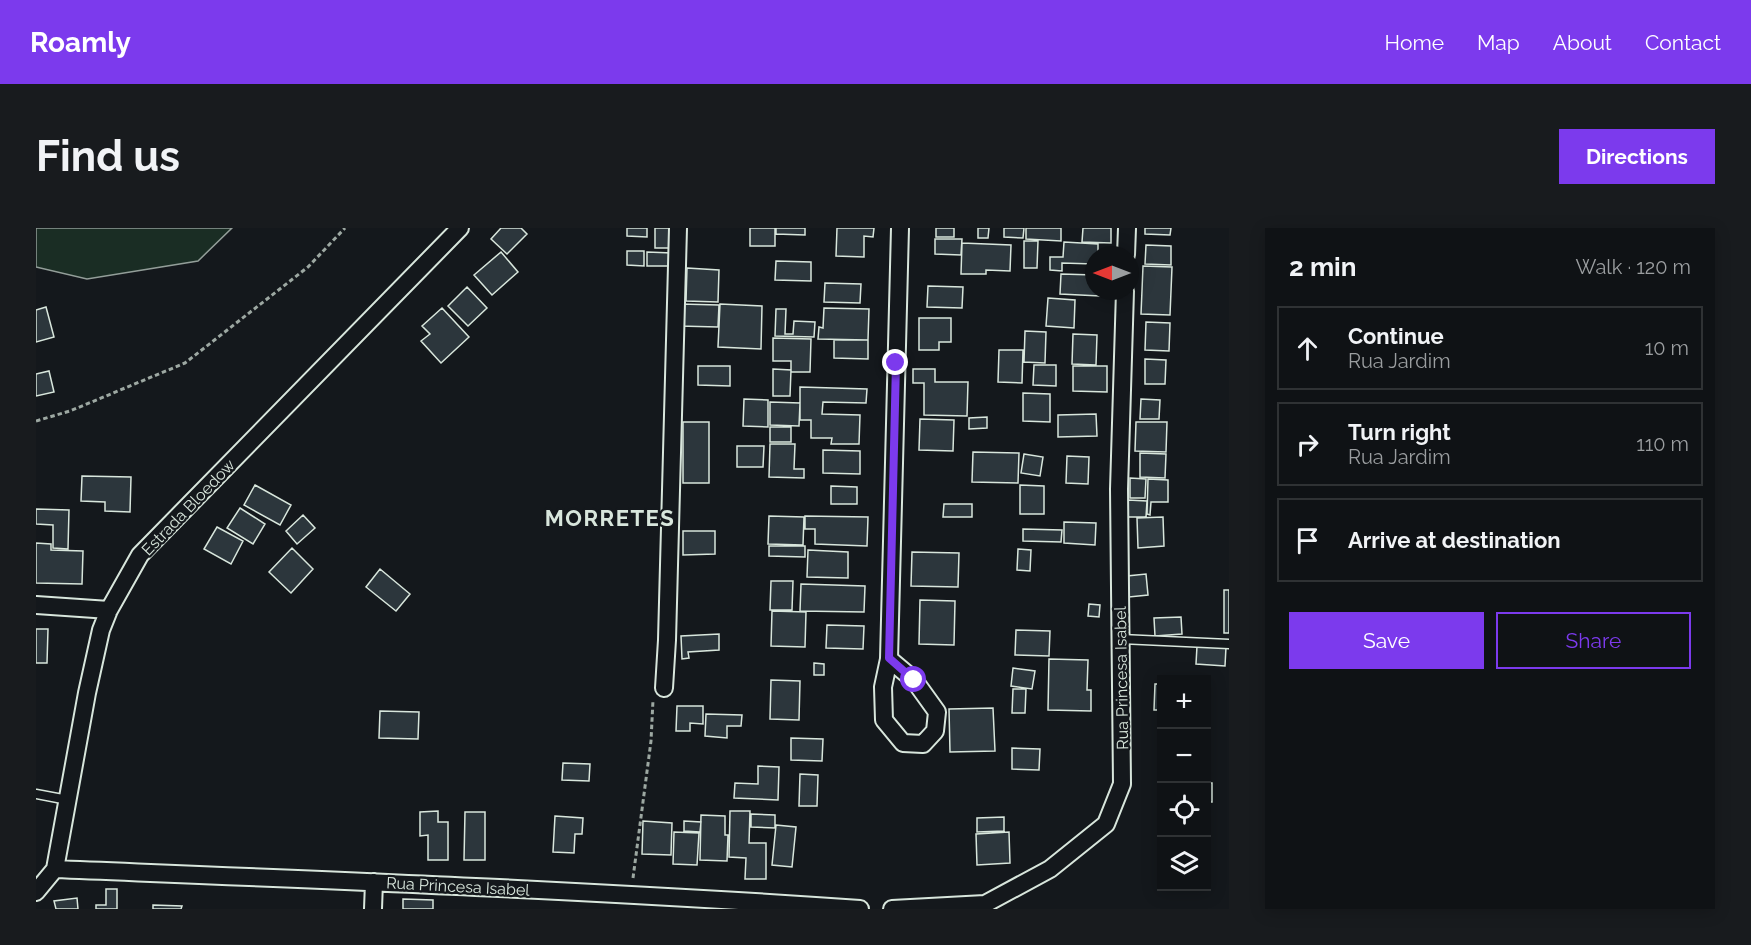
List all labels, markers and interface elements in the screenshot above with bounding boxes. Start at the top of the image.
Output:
text: Roamly [30,26,131,59]
text: Home [1385,30,1444,55]
text: Map [1477,30,1520,55]
text: About [1553,30,1612,55]
text: Contact [1645,30,1721,55]
button: Directions [1559,129,1715,184]
text: Find us [36,132,180,181]
north arrow [1085,246,1139,300]
text: 2 min [1289,252,1356,282]
text: Walk · 120 m [1576,255,1691,279]
text: Continue [1348,323,1444,349]
icon: ahead [1291,332,1324,365]
text: 10 m [1645,336,1689,360]
route end [882,349,908,375]
text: Rua Jardim [1348,349,1451,373]
text: Turn right [1348,419,1451,445]
icon: right [1291,428,1324,461]
text: 110 m [1636,432,1689,456]
text: Rua Jardim [1348,445,1451,469]
street label: Estrada Bloedow [138,455,239,559]
district label: MORRETES [545,505,675,531]
icon: arrive [1291,524,1324,557]
text: Arrive at destination [1348,527,1561,553]
street label: Rua Princesa Isabel [1111,605,1132,750]
button: Save [1289,612,1484,669]
button: Share [1496,612,1691,669]
route start [900,666,926,692]
map controls [1157,675,1211,891]
button: + [1157,675,1211,729]
button: − [1157,729,1211,783]
button: locate [1157,783,1211,837]
button: layers [1157,837,1211,891]
street label: Rua Princesa Isabel [386,873,531,900]

